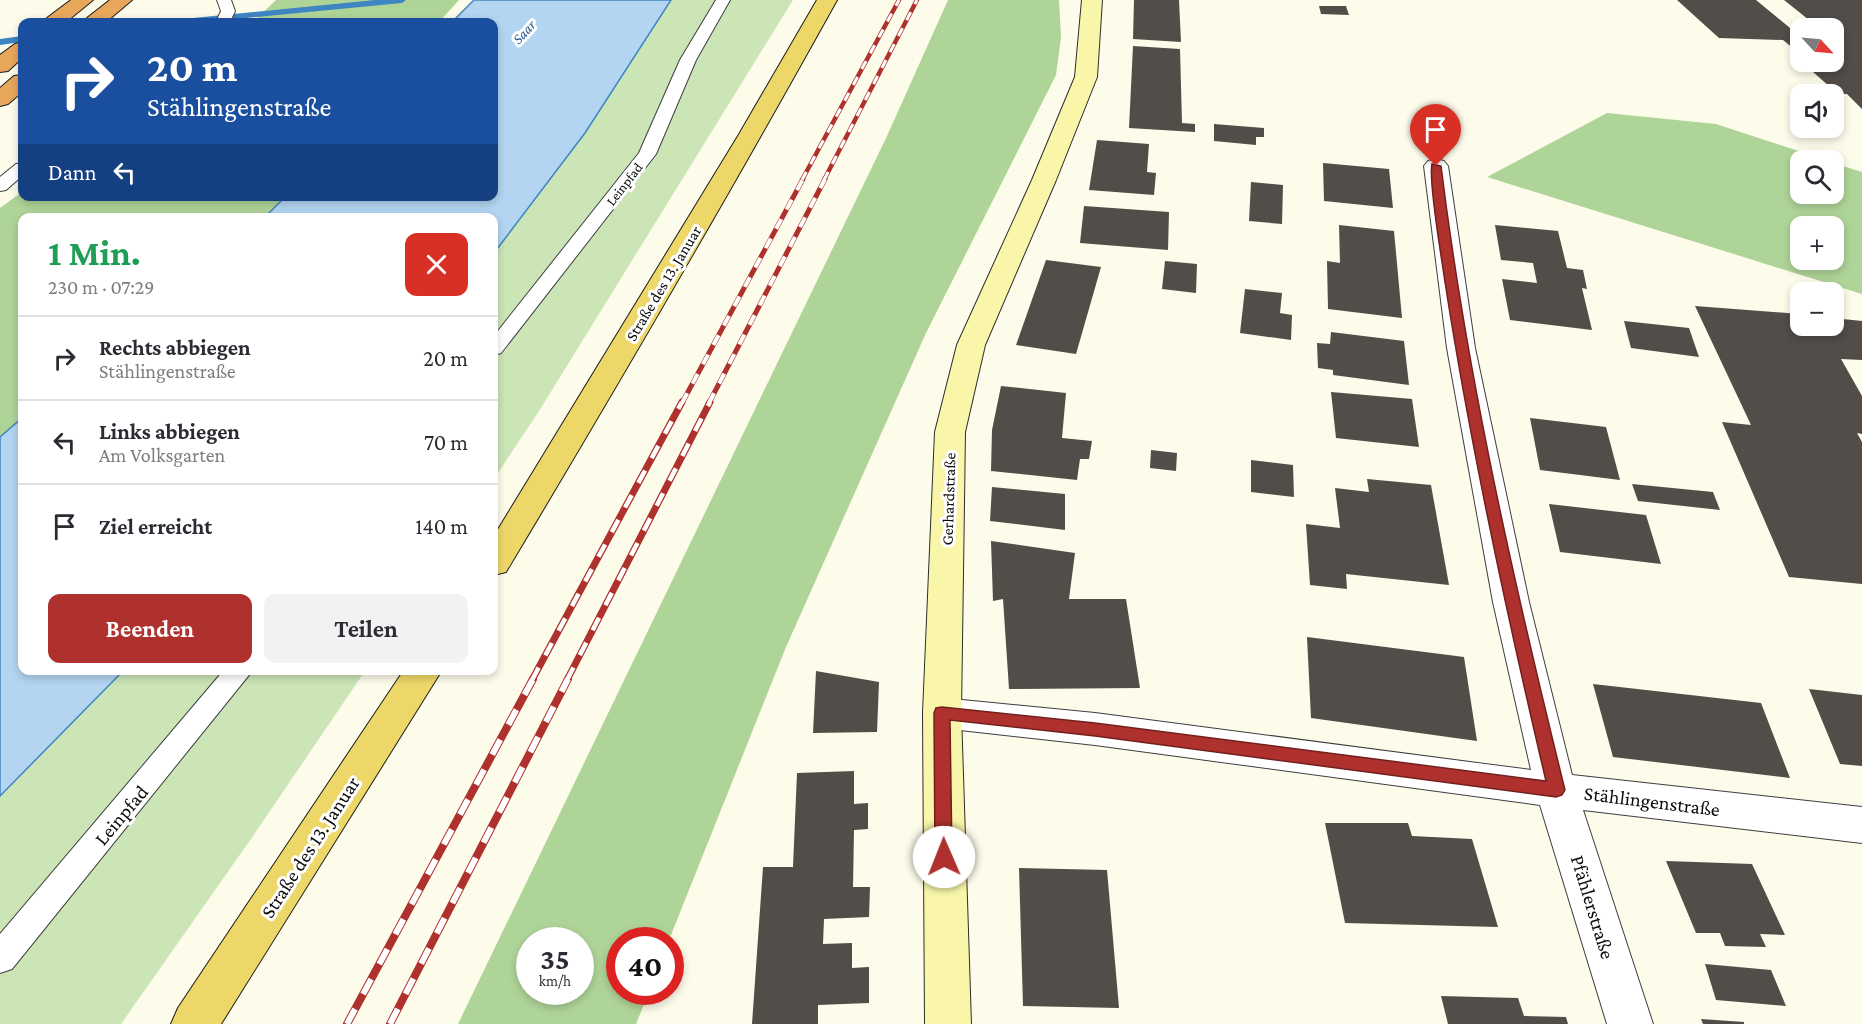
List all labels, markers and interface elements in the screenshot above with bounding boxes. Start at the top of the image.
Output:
water label: Saar [509,16,539,47]
north arrow [1790,18,1844,72]
map controls [1790,18,1844,336]
icon: right [48,42,126,120]
text: 20 m [147,43,238,90]
button: sound [1790,84,1844,138]
text: Stählingenstraße [147,92,331,122]
pin [1410,104,1461,166]
icon: arrive [1419,113,1452,146]
button: search [1790,150,1844,204]
icon: left [108,156,141,189]
street label: Leinpfad [602,159,646,208]
text: Dann [48,160,96,185]
button: + [1790,216,1844,270]
street label: Straße des 13. Januar [622,222,705,344]
text: 1 Min. [48,233,141,273]
button: close [405,233,468,296]
text: 230 m · 07:29 [48,276,154,298]
button: − [1790,282,1844,336]
text: Rechts abbiegen [99,335,251,360]
icon: right [48,342,81,375]
text: 20 m [423,346,468,371]
text: Stählingenstraße [99,360,236,382]
text: Links abbiegen [99,419,240,444]
icon: left [48,426,81,459]
text: 70 m [424,430,468,455]
text: Am Volksgarten [99,444,225,466]
street label: Gerhardstraße [938,452,959,546]
icon: arrive [48,510,81,543]
text: Ziel erreicht [99,514,212,539]
text: 140 m [415,514,468,539]
button: Beenden [48,594,252,663]
button: Teilen [264,594,468,663]
street label: Straße des 13. Januar [256,772,365,922]
street label: Leinpfad [90,780,153,850]
street label: Stählingenstraße [1583,782,1721,821]
position arrow [912,825,976,889]
street label: Pfählerstraße [1567,852,1619,962]
speed limit sign: 40 [606,927,684,1005]
text: 35 [540,942,570,975]
text: km/h [539,973,571,989]

